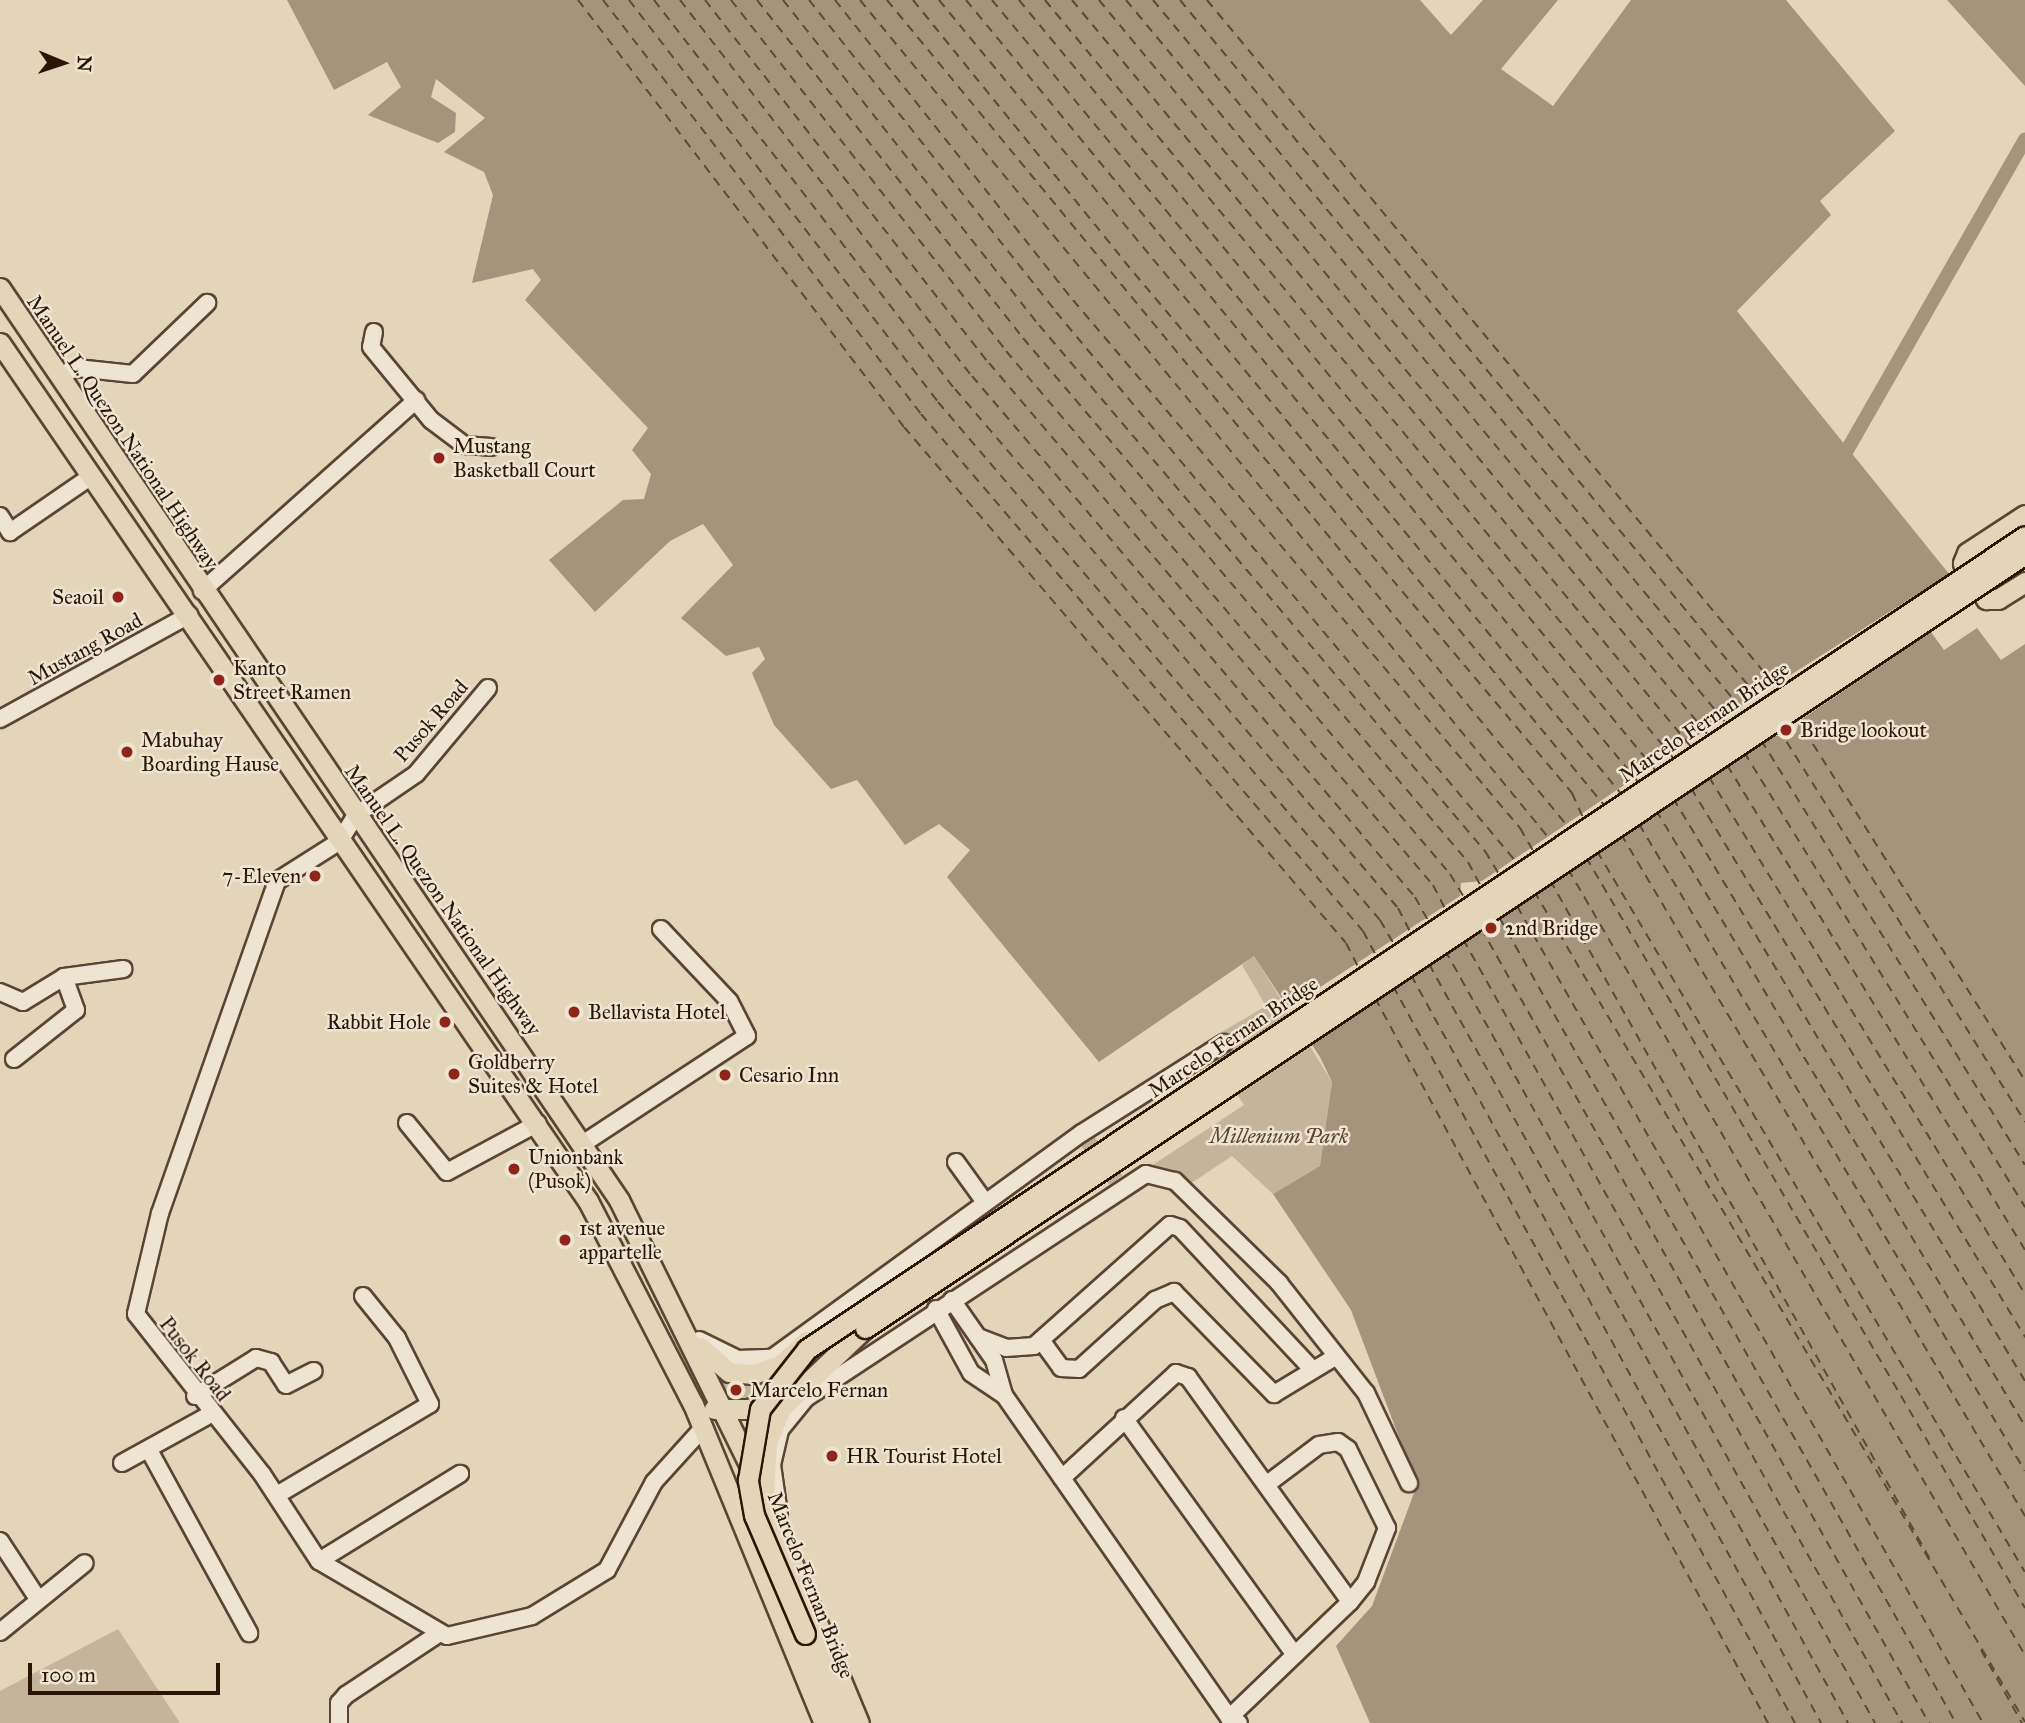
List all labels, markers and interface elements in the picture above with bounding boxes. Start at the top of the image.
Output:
north arrow [28,28,98,98]
text: N [73,55,96,72]
street label: Manuel L. Quezon National Highway [22,290,224,574]
place label: Mustang Basketball Court [453,433,596,483]
marker: Mustang Basketball Court [431,450,447,466]
place label: Seaoil [52,584,104,610]
marker: Seaoil [110,589,126,605]
street label: Mustang Road [23,607,147,691]
place label: Kanto Street Ramen [233,655,351,705]
street label: Marcelo Fernan Bridge [1614,656,1794,788]
marker: Kanto Street Ramen [211,672,227,688]
street label: Pusok Road [389,675,473,767]
place label: Bridge lookout [1800,717,1927,743]
marker: Bridge lookout [1778,722,1794,738]
place label: Mabuhay Boarding Hause [141,727,279,777]
marker: Mabuhay Boarding Hause [119,744,135,760]
street label: Manuel L. Quezon National Highway [339,760,547,1040]
place label: 7-Eleven [222,863,301,889]
marker: 7-Eleven [307,868,323,884]
place label: 2nd Bridge [1505,915,1598,941]
marker: 2nd Bridge [1483,920,1499,936]
street label: Marcelo Fernan Bridge [1143,971,1323,1103]
place label: Bellavista Hotel [588,999,726,1025]
marker: Bellavista Hotel [566,1004,582,1020]
place label: Rabbit Hole [326,1009,431,1035]
marker: Rabbit Hole [437,1014,453,1030]
place label: Goldberry Suites & Hotel [468,1049,598,1099]
place label: Cesario Inn [739,1062,839,1088]
marker: Goldberry Suites & Hotel [446,1066,462,1082]
marker: Cesario Inn [717,1067,733,1083]
park label: Millenium Park [1210,1123,1348,1149]
place label: Unionbank (Pusok) [528,1144,623,1194]
marker: Unionbank (Pusok) [506,1161,522,1177]
place label: 1st avenue appartelle [579,1215,665,1265]
marker: 1st avenue appartelle [557,1232,573,1248]
street label: Pusok Road [154,1312,236,1406]
place label: Marcelo Fernan [750,1377,888,1403]
marker: Marcelo Fernan [728,1382,744,1398]
place label: HR Tourist Hotel [846,1443,1002,1469]
marker: HR Tourist Hotel [824,1448,840,1464]
street label: Marcelo Fernan Bridge [762,1488,860,1682]
scale bar [32,1650,224,1694]
text: 100 m [41,1662,96,1688]

